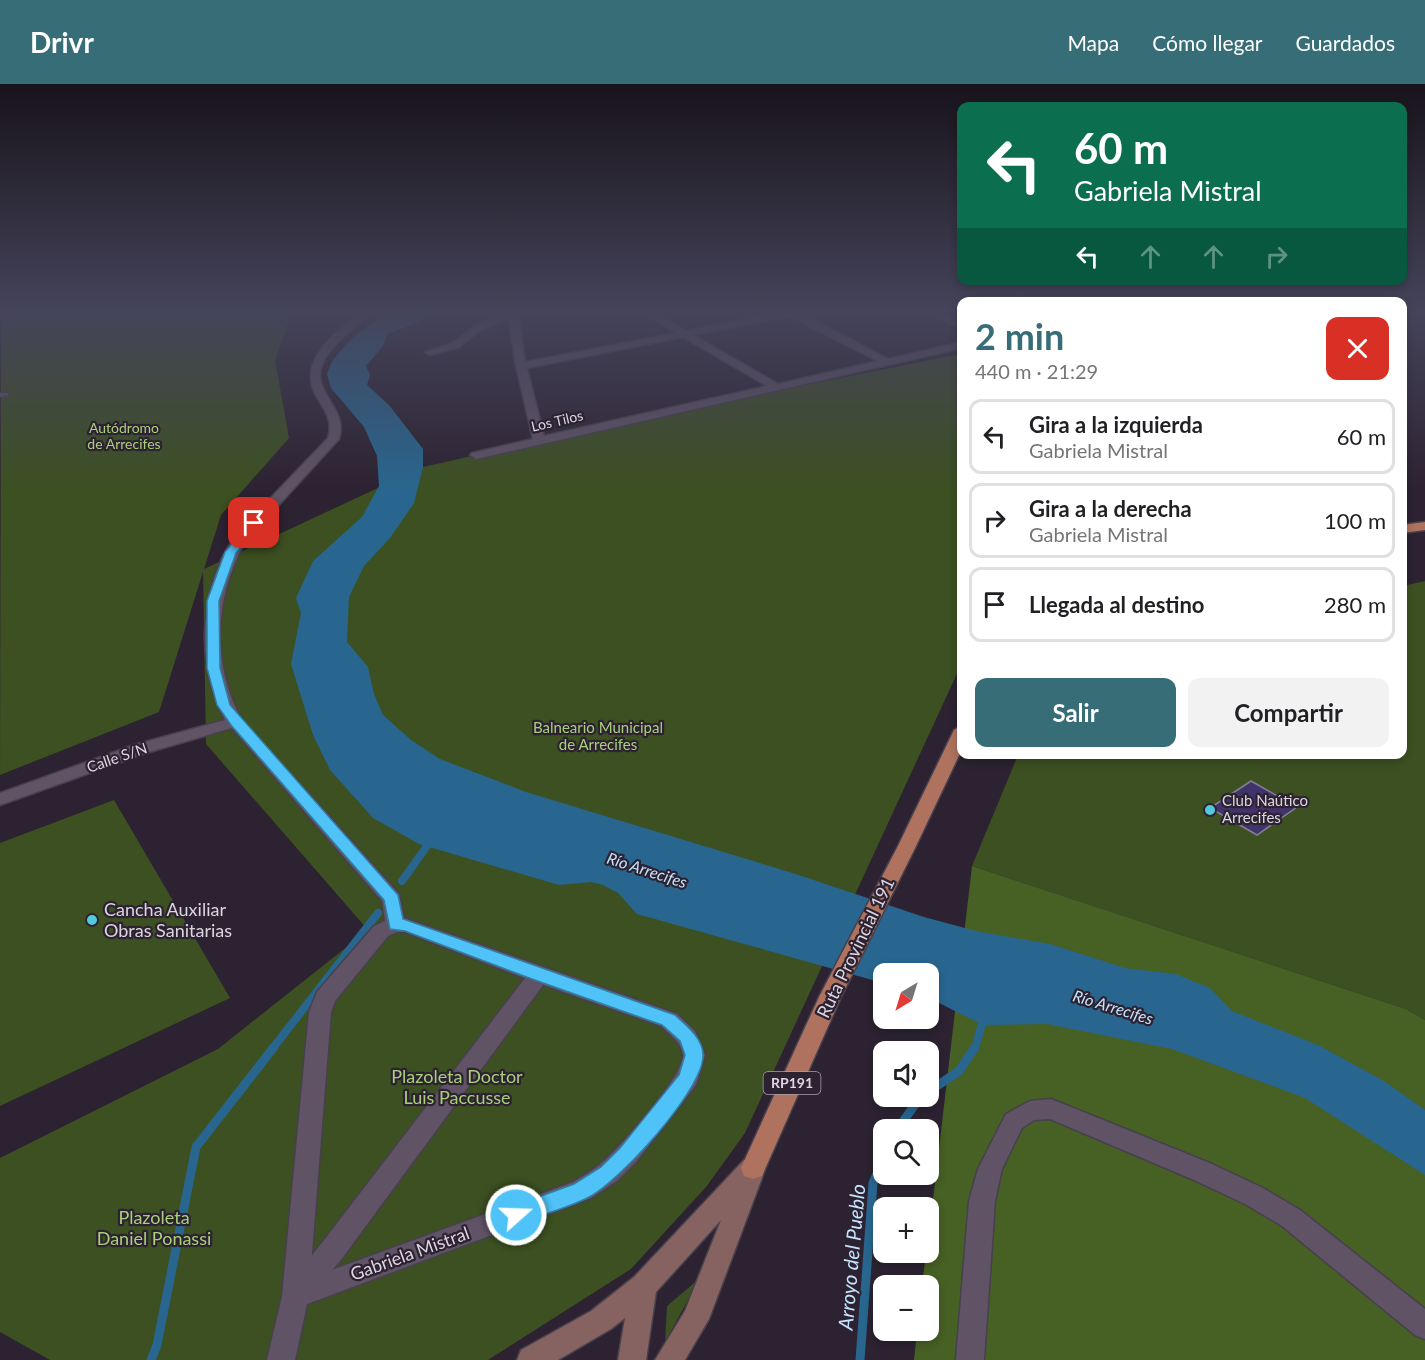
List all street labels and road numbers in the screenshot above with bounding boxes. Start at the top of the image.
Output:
street label: Los Tilos [529,406,584,435]
street label: Calle S/N [84,738,149,776]
street label: Ruta Provincial 191 [812,874,899,1021]
road number: RP191 [764,1072,820,1094]
street label: Gabriela Mistral [347,1221,472,1285]

